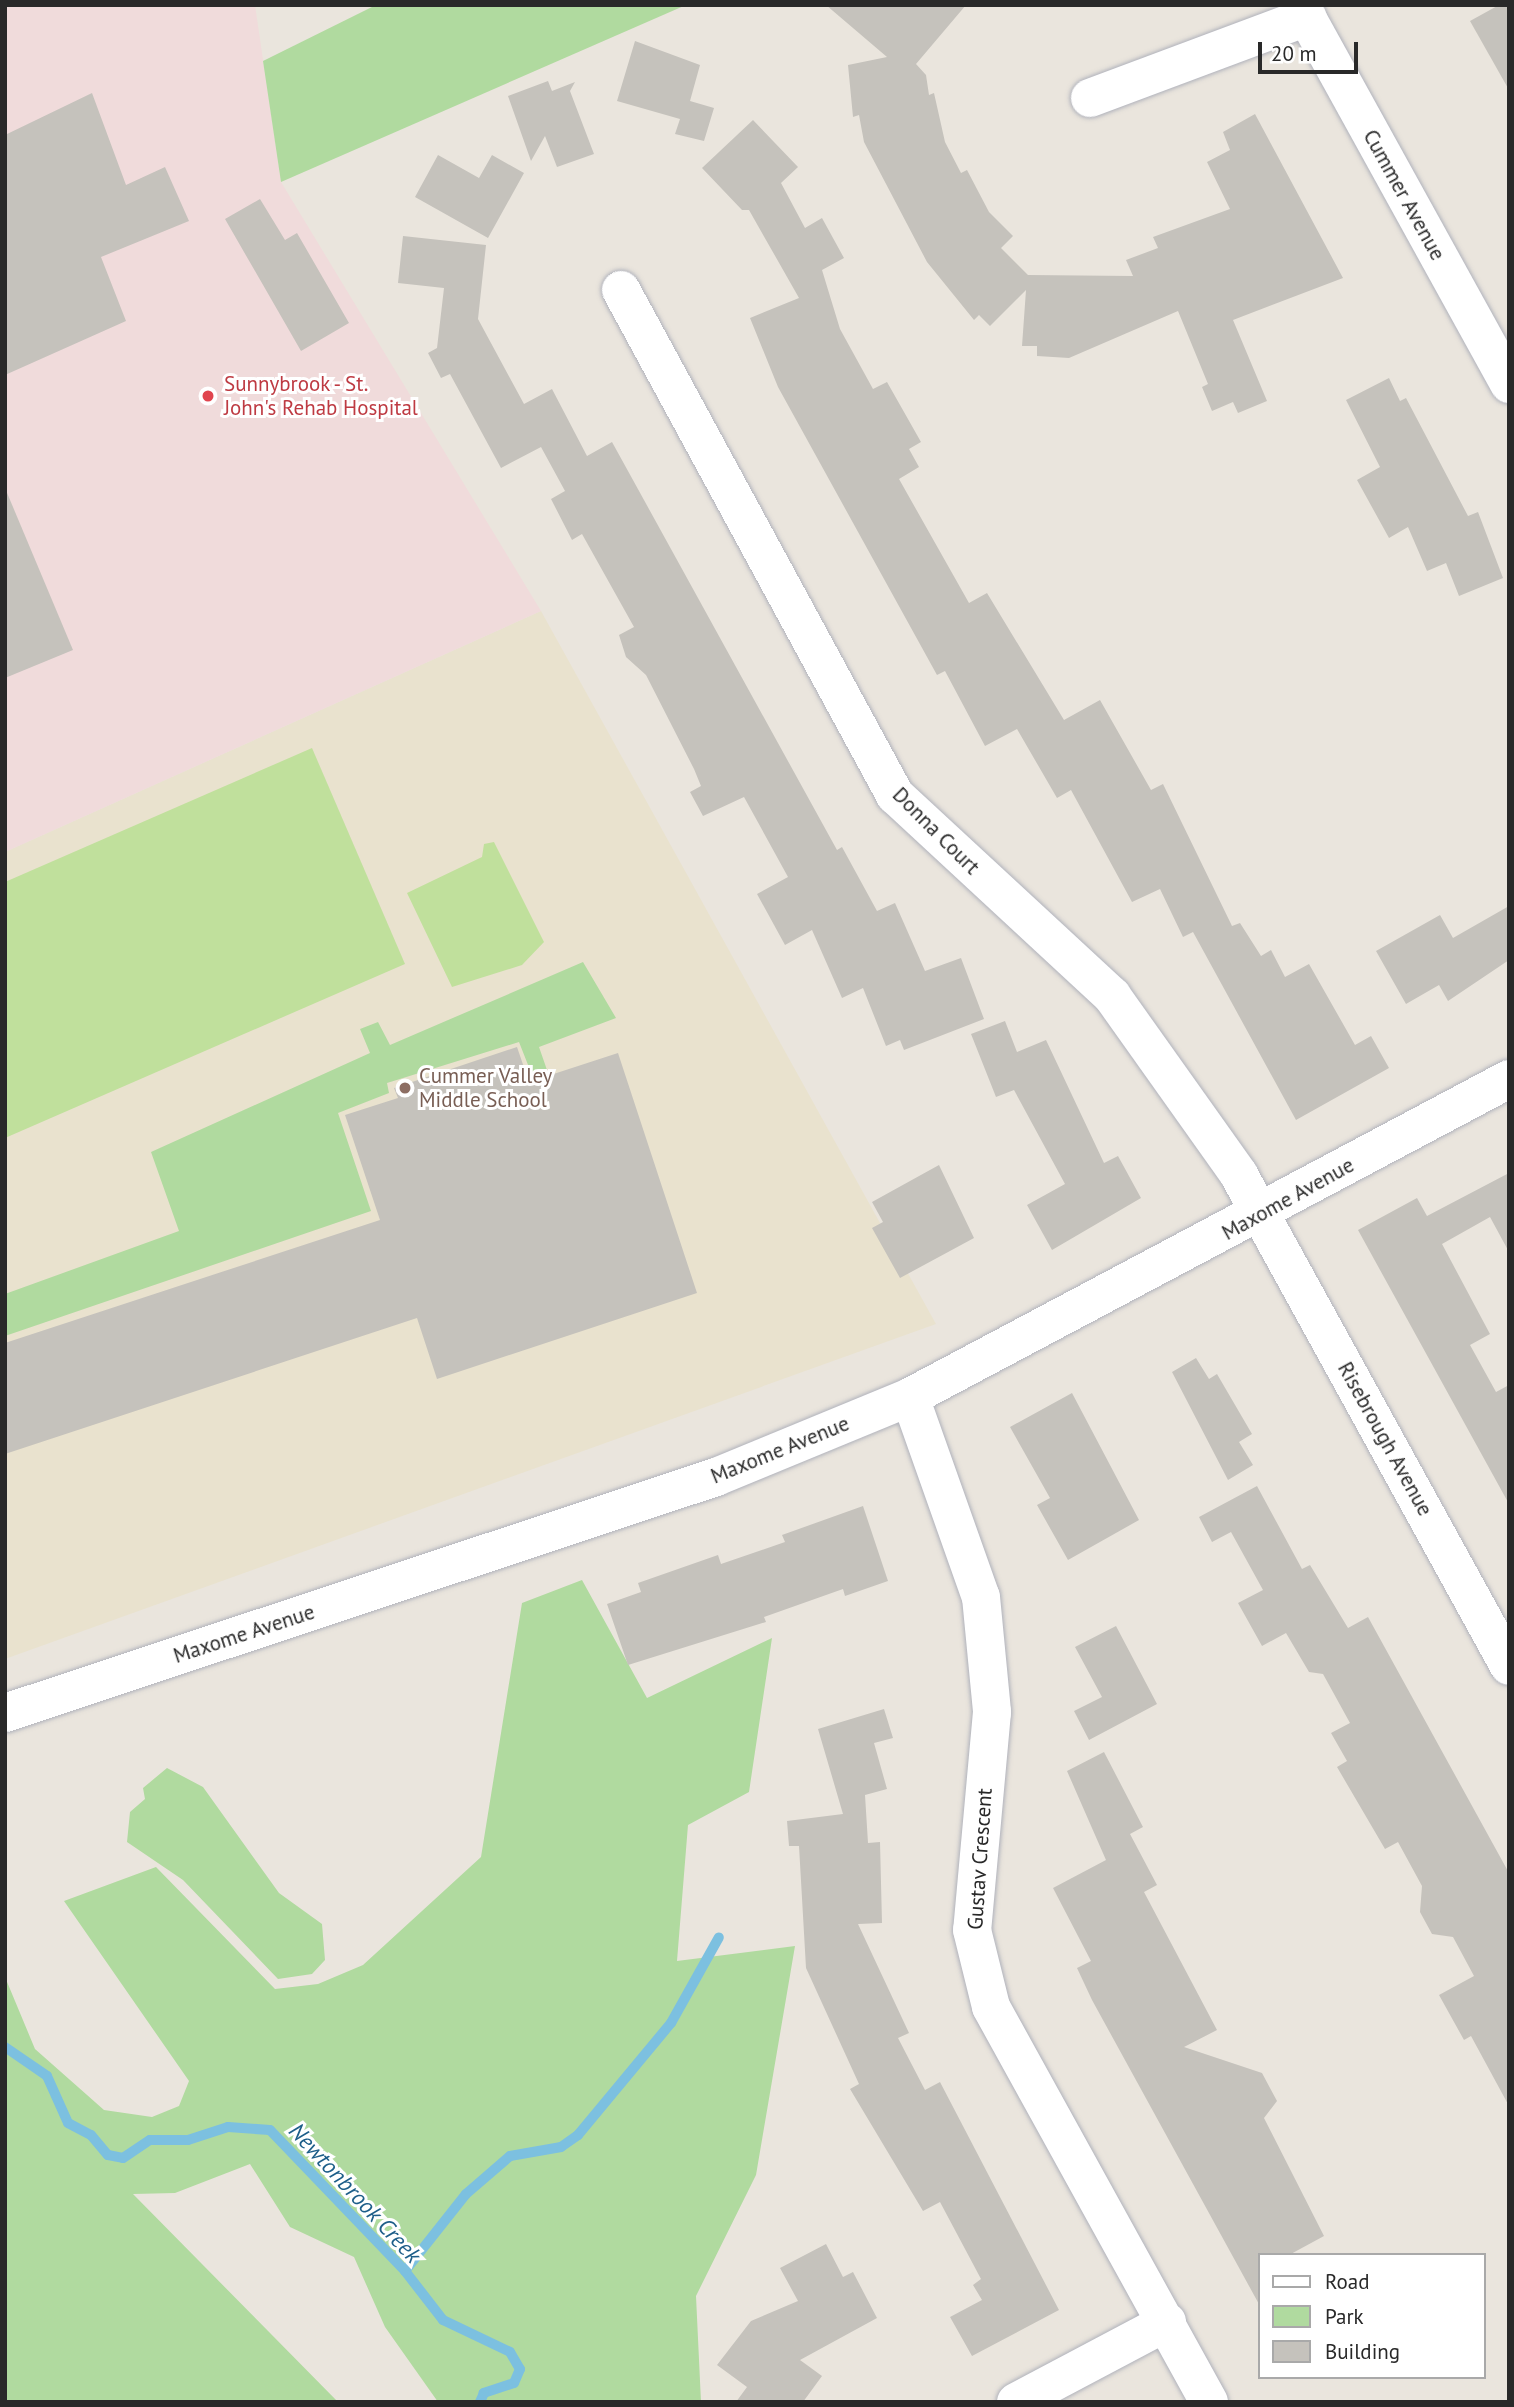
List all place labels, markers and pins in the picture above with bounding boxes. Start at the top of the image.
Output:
place label: Sunnybrook - St. John's Rehab Hospital [224,371,418,421]
marker: Sunnybrook - St. John's Rehab Hospital [198,386,218,406]
place label: Cummer Valley Middle School [419,1063,553,1113]
marker: Cummer Valley Middle School [397,1080,413,1096]

